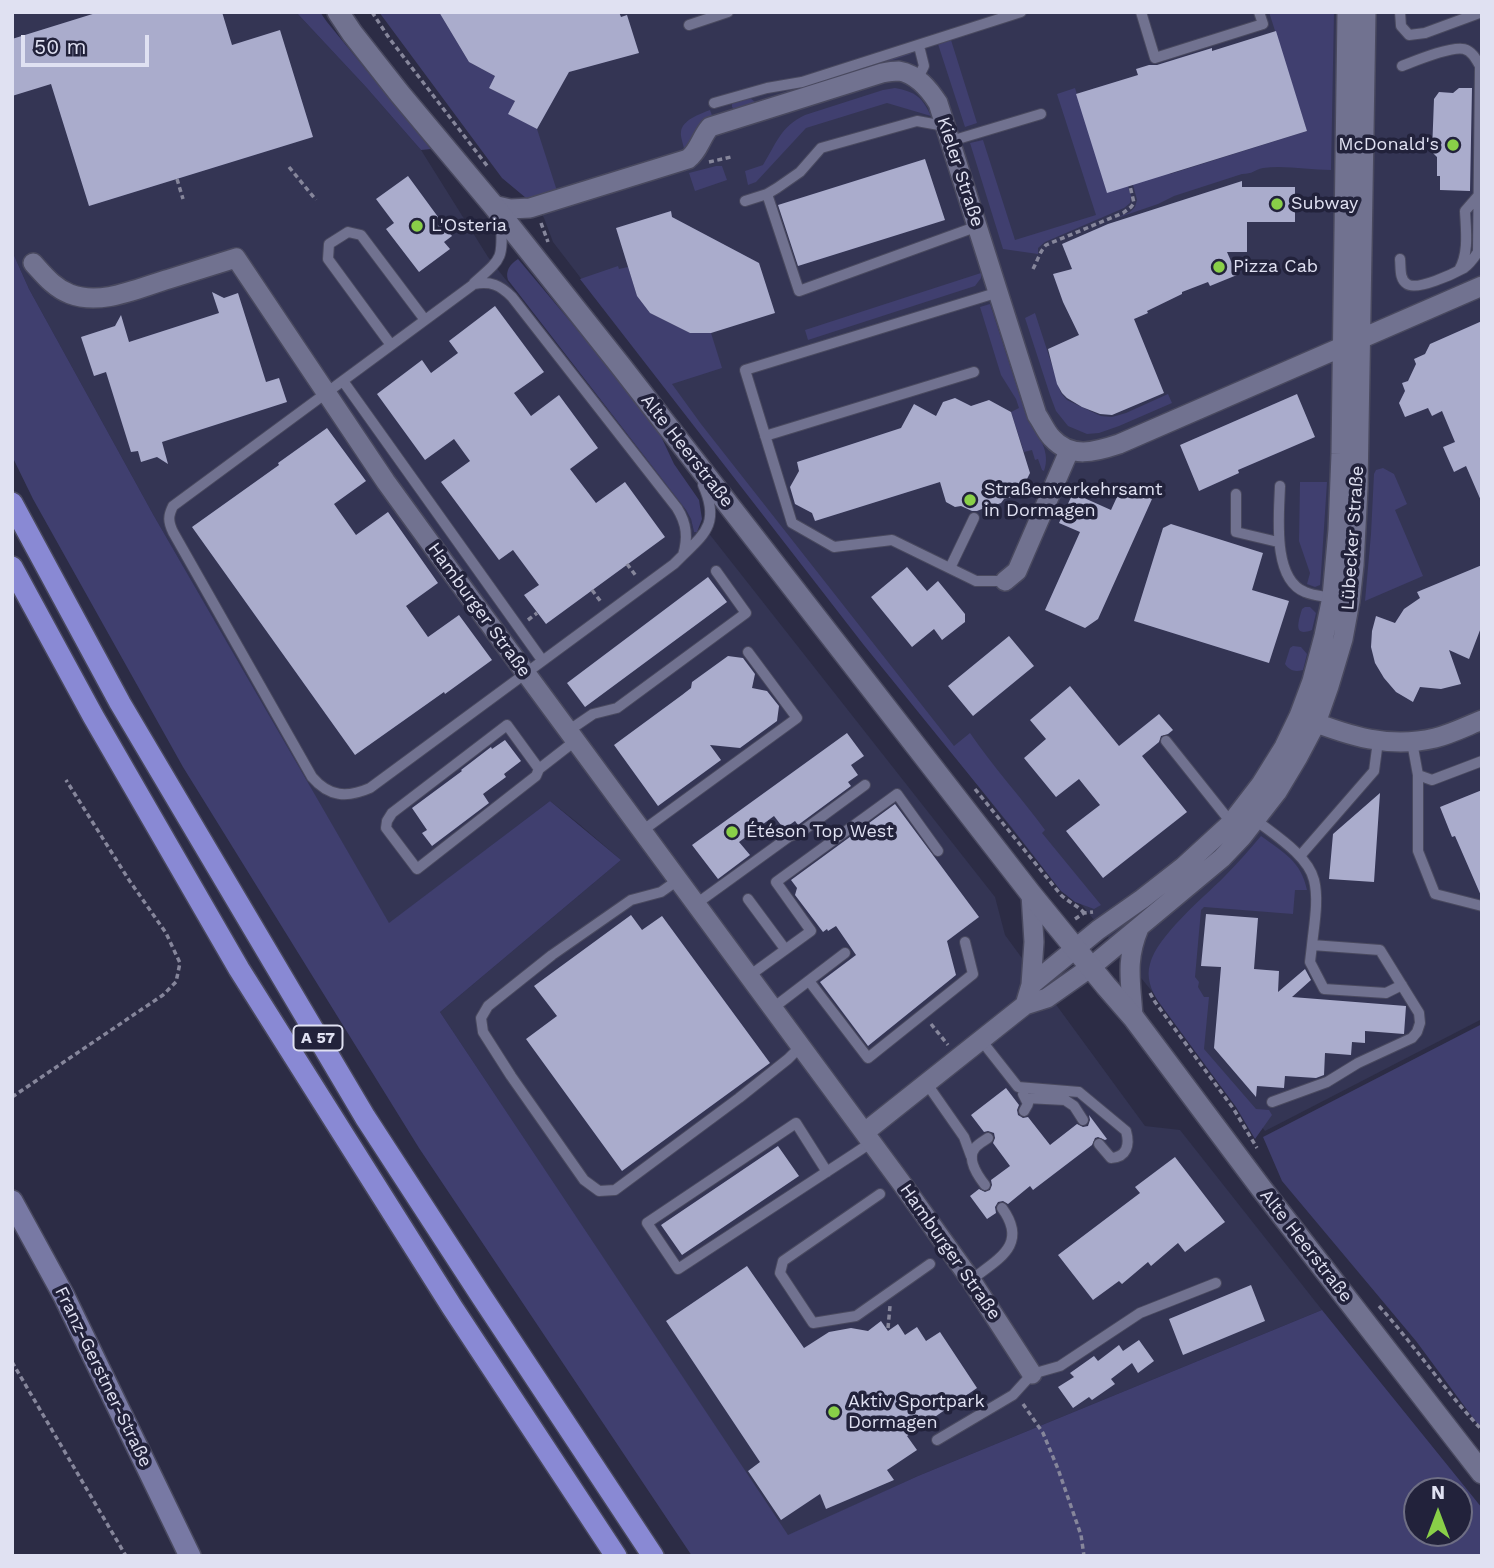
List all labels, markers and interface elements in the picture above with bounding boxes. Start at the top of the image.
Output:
scale bar [24,21,152,65]
text: 50 m [34,34,86,59]
street label: Kieler Straße [932,114,988,230]
place label: McDonald's [1338,134,1439,156]
marker: McDonald's [1445,137,1461,153]
place label: Subway [1291,193,1358,215]
marker: Subway [1269,196,1285,212]
place label: L'Osteria [431,215,507,237]
marker: L'Osteria [409,218,425,234]
place label: Pizza Cab [1233,256,1318,278]
marker: Pizza Cab [1211,259,1227,275]
street label: Alte Heerstraße [636,390,738,512]
street label: Lübecker Straße [1337,465,1369,611]
place label: Straßenverkehrsamt in Dormagen [984,479,1162,522]
marker: Straßenverkehrsamt in Dormagen [962,492,978,508]
street label: Hamburger Straße [423,539,535,681]
place label: Étéson Top West [746,821,894,843]
marker: Étéson Top West [724,824,740,840]
road number: A 57 [294,1026,342,1050]
street label: Hamburger Straße [895,1180,1005,1324]
street label: Alte Heerstraße [1255,1185,1357,1307]
street label: Franz-Gerstner-Straße [50,1283,156,1471]
place label: Aktiv Sportpark Dormagen [848,1391,985,1434]
marker: Aktiv Sportpark Dormagen [826,1404,842,1420]
north arrow [1403,1477,1473,1547]
text: N [1431,1481,1445,1504]

